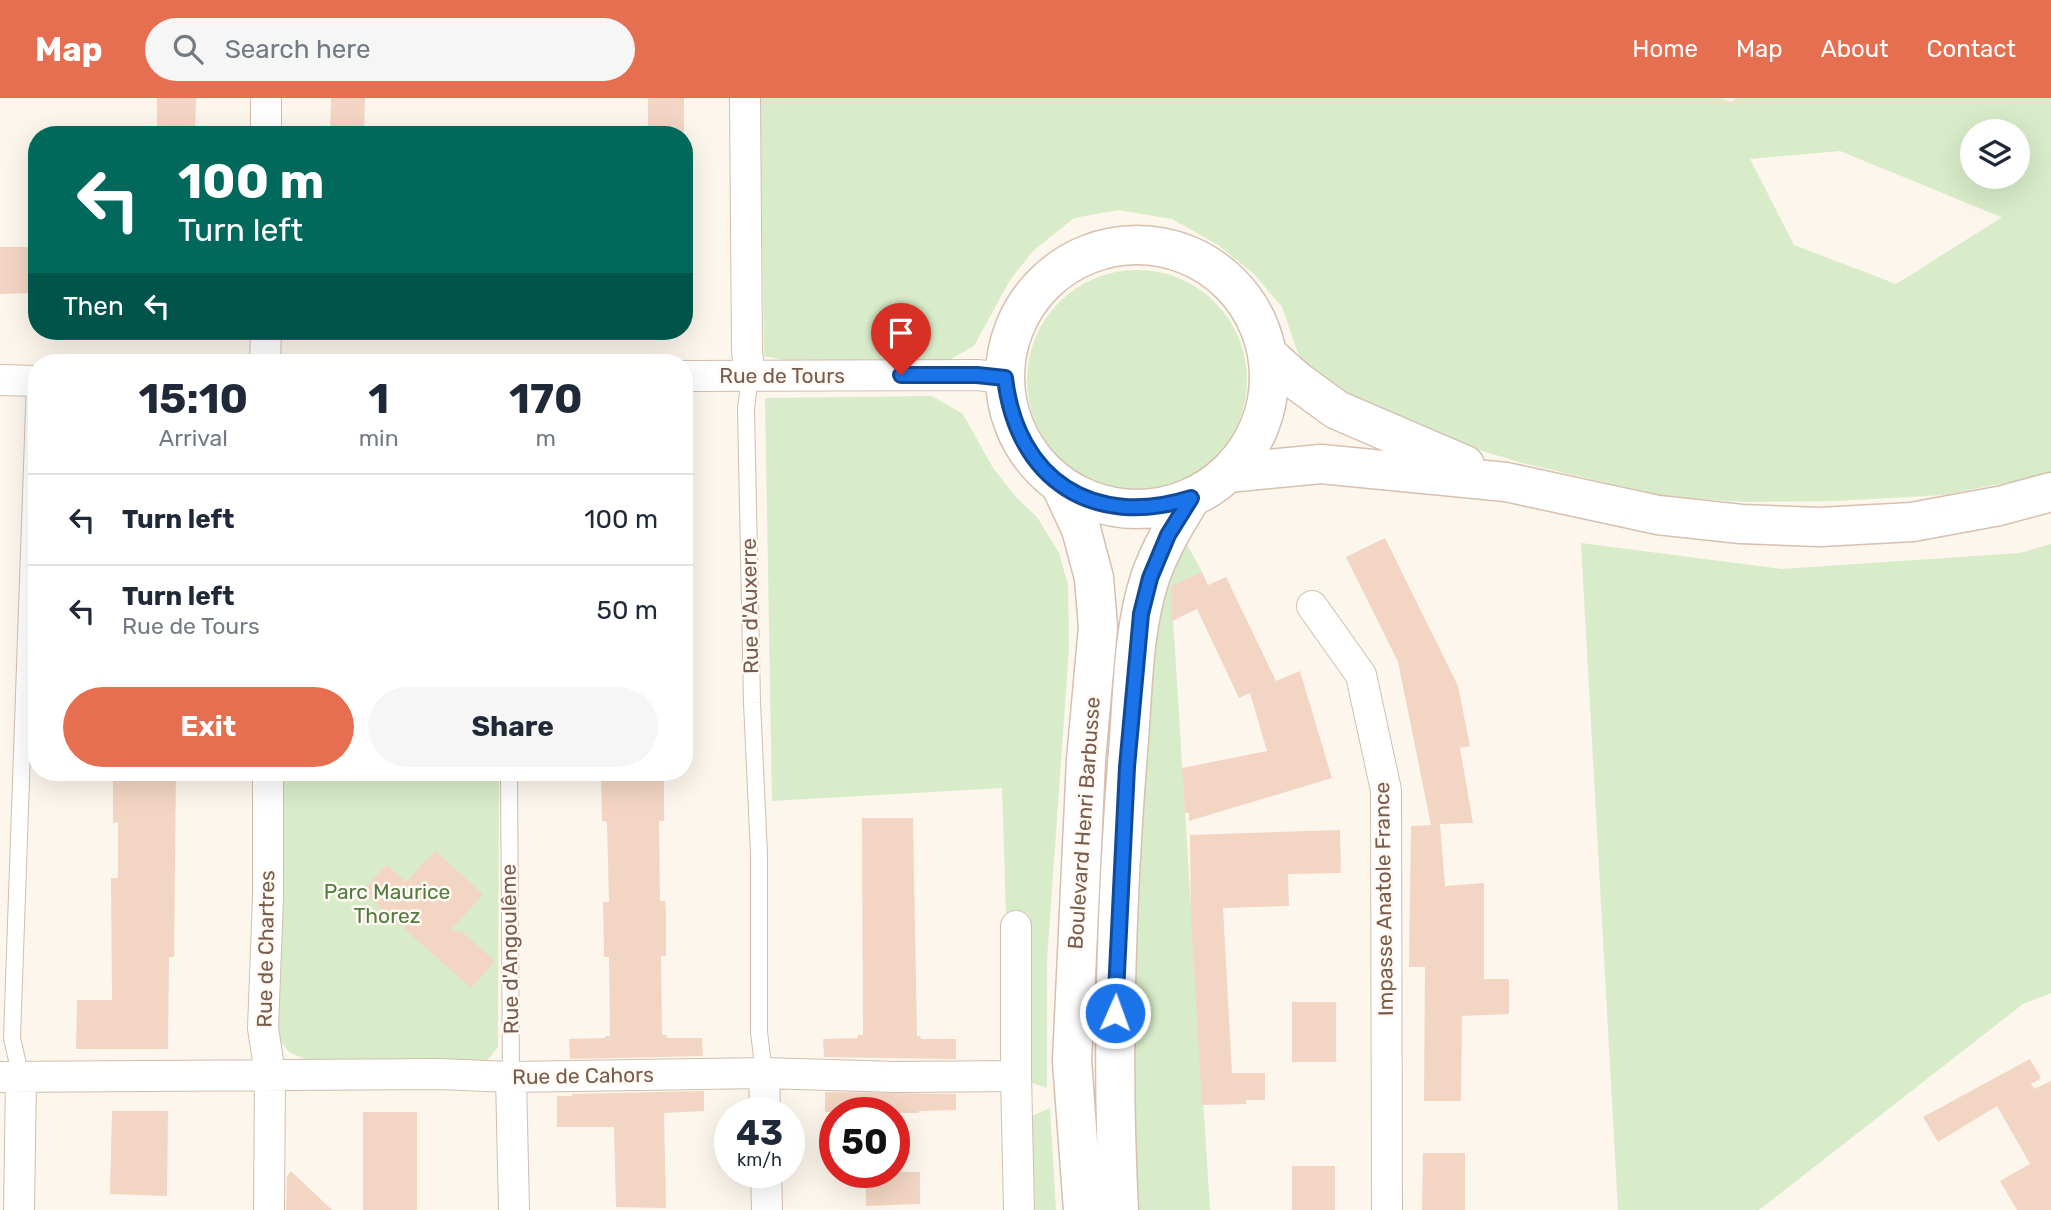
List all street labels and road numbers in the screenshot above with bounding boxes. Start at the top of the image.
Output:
street label: Rue de Tours [719,363,845,388]
street label: Rue d'Auxerre [736,538,763,674]
street label: Boulevard Henri Barbusse [1062,696,1105,950]
street label: Impasse Anatole France [1369,782,1398,1016]
street label: Rue d'Angoulême [496,864,523,1034]
street label: Rue de Chartres [252,870,279,1028]
street label: Rue de Cahors [512,1062,654,1089]

